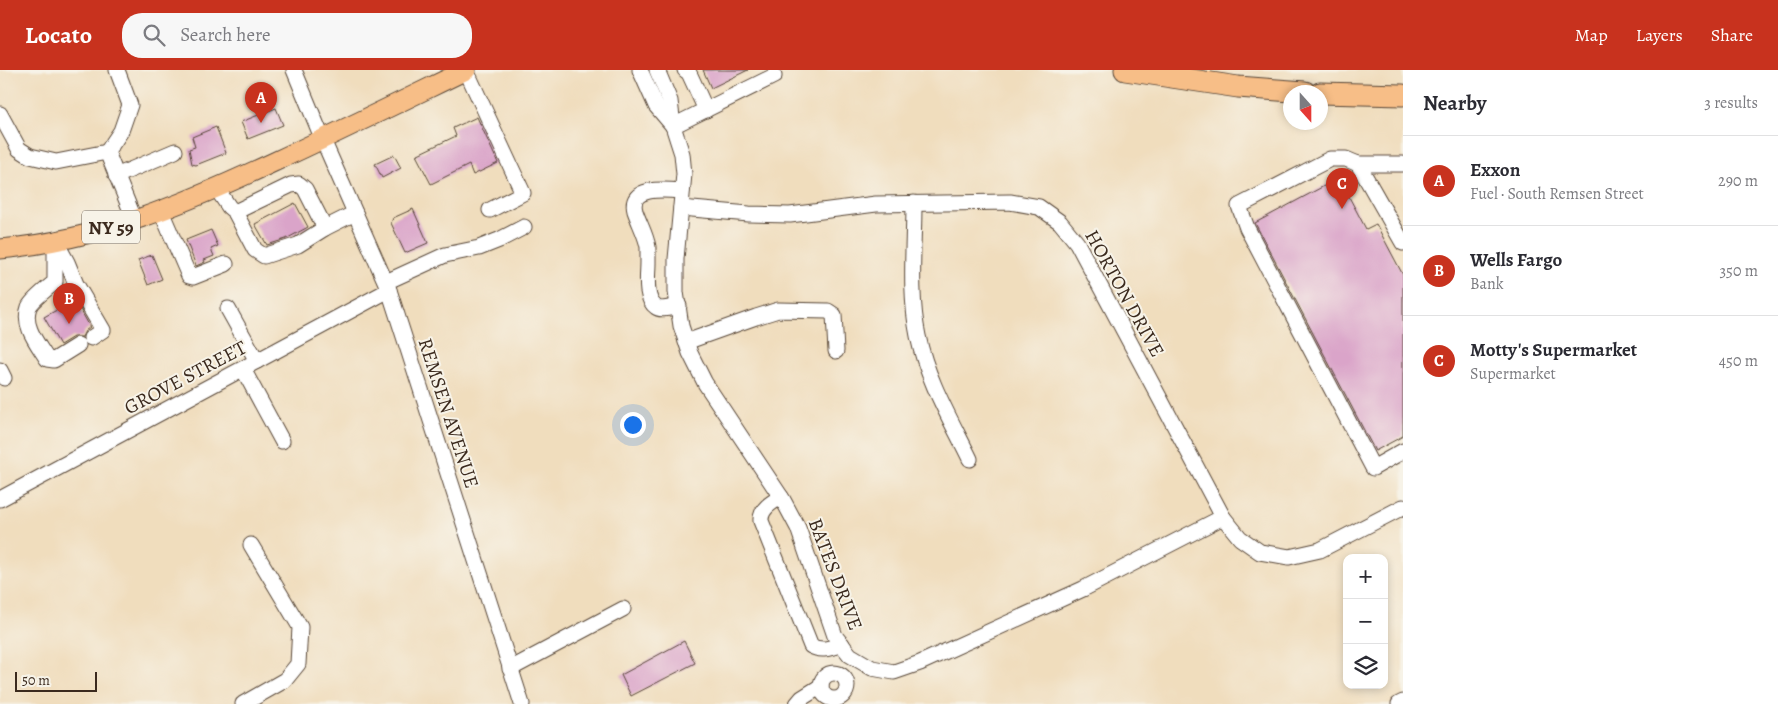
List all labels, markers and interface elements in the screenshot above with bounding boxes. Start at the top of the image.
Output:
search box [122,13,472,58]
text: Locato [25,19,92,51]
icon: search [140,21,168,49]
text: Search here [180,22,271,48]
text: Map [1575,23,1608,47]
text: Layers [1636,23,1683,47]
text: Share [1711,23,1753,47]
pin: A [245,82,277,123]
north arrow [1283,85,1328,130]
text: Nearby [1423,89,1486,117]
text: 3 results [1704,92,1758,114]
text: Exxon [1470,157,1520,183]
pin: C [1326,168,1358,209]
text: A [1434,170,1444,192]
text: 290 m [1718,170,1758,192]
text: Fuel · South Remsen Street [1470,183,1644,205]
road number: NY 59 [82,210,140,243]
street label: HORTON DRIVE [1078,225,1171,362]
text: Wells Fargo [1470,247,1562,273]
text: B [1434,260,1444,282]
text: 350 m [1719,260,1758,282]
text: Bank [1470,273,1504,295]
pin: B [53,283,85,324]
street label: GROVE STREET [119,334,251,421]
street label: REMSEN AVENUE [412,335,486,492]
text: Motty's Supermarket [1470,337,1637,363]
text: C [1434,350,1444,372]
text: 450 m [1719,350,1758,372]
text: Supermarket [1470,363,1556,385]
your location [620,412,646,438]
street label: BATES DRIVE [802,514,869,634]
map controls [1343,554,1388,689]
button: + [1343,554,1388,599]
button: − [1343,599,1388,644]
button: layers [1343,644,1388,689]
scale bar [15,669,98,692]
text: 50 m [22,671,50,690]

